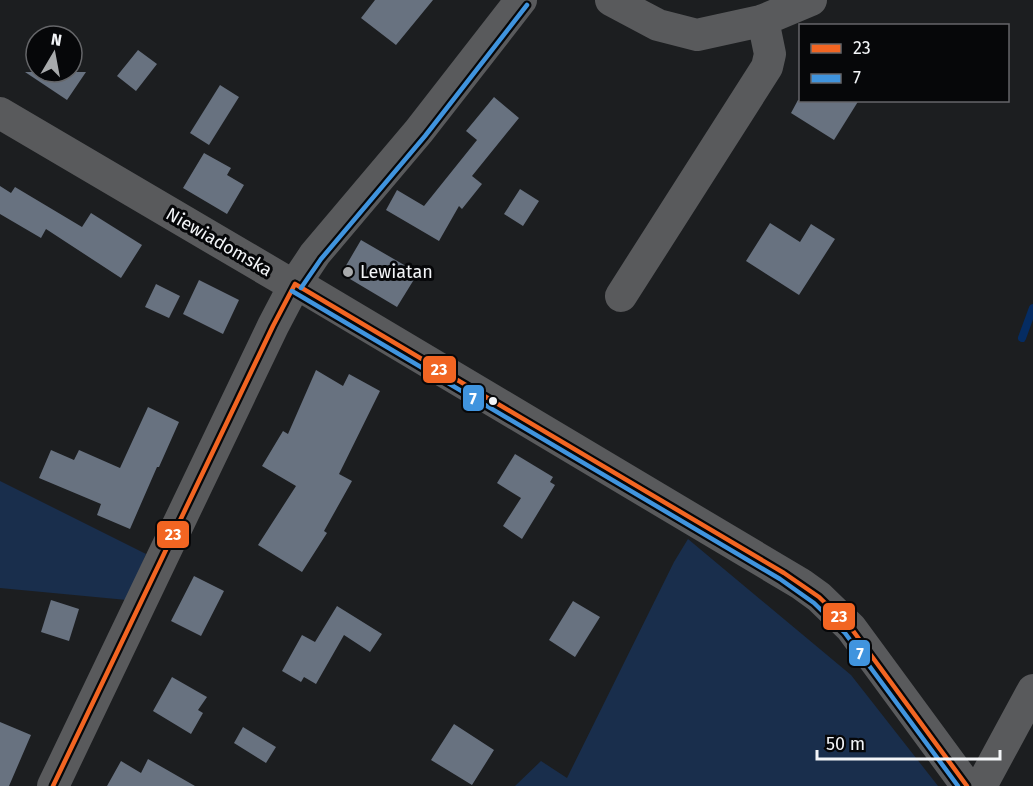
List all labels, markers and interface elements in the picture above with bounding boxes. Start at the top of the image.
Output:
north arrow [24,24,84,84]
legend [799,24,1009,102]
text: N [50,29,63,50]
text: 23 [853,37,871,59]
text: 7 [853,67,861,89]
street label: Niewiadomska [162,203,276,281]
place label: Lewiatan [360,261,433,283]
marker: Lewiatan [341,265,355,279]
line badge: 23 [422,355,457,384]
text: 23 [431,360,447,379]
line badge: 7 [462,384,485,412]
text: 7 [469,389,477,408]
unlabelled marker [487,395,499,407]
line badge: 23 [156,520,190,549]
text: 23 [165,525,181,544]
line badge: 23 [822,602,856,631]
text: 23 [831,607,847,626]
line badge: 7 [848,639,871,667]
text: 7 [856,644,864,663]
scale bar [817,723,1000,761]
text: 50 m [826,733,865,755]

